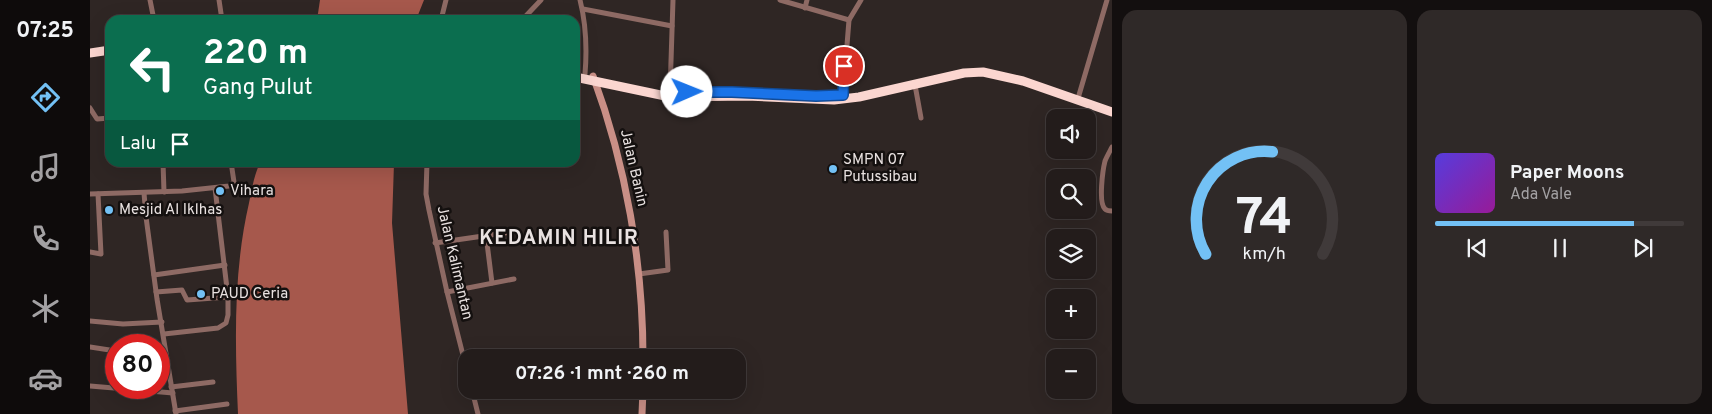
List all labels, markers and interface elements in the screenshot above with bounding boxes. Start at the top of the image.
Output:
text: 07:25 [16,18,74,45]
text: 220 m [203,32,308,76]
icon: left [120,35,185,100]
pin [823,45,865,87]
icon: arrive [830,52,858,80]
position arrow [660,65,712,117]
text: Gang Pulut [203,75,313,102]
icon: directions [28,80,63,115]
map controls [1046,109,1096,399]
button: sound [1046,109,1096,159]
street label: Jalan Banin [615,127,651,209]
icon: arrive [166,130,194,158]
text: Lalu [120,132,156,156]
icon: music [28,150,63,185]
place label: SMPN 07 Putussibau [843,151,917,187]
text: Paper Moons [1510,161,1624,185]
marker: SMPN 07 Putussibau [827,163,839,175]
button: search [1046,169,1096,219]
place label: Vihara [230,182,274,201]
marker: Vihara [214,185,226,197]
text: Ada Vale [1510,185,1572,205]
text: 74 [1236,187,1293,253]
place label: Mesjid Al Iklhas [119,201,222,220]
marker: Mesjid Al Iklhas [103,204,115,216]
street label: Jalan Kalimantan [432,204,476,322]
icon: phone [28,221,63,256]
district label: KEDAMIN HILIR [479,226,639,252]
button: layers [1046,229,1096,279]
icon: previous [1463,234,1491,262]
icon: pause [1546,234,1574,262]
icon: next [1629,234,1657,262]
text: km/h [1243,243,1286,266]
place label: PAUD Ceria [211,285,288,304]
marker: PAUD Ceria [195,288,207,300]
button: + [1046,289,1096,339]
icon: climate [28,291,63,326]
speed limit sign: 80 [105,334,170,399]
button: − [1046,349,1096,399]
icon: car [28,361,63,396]
text: 07:26 · 1 mnt · 260 m [515,362,689,386]

